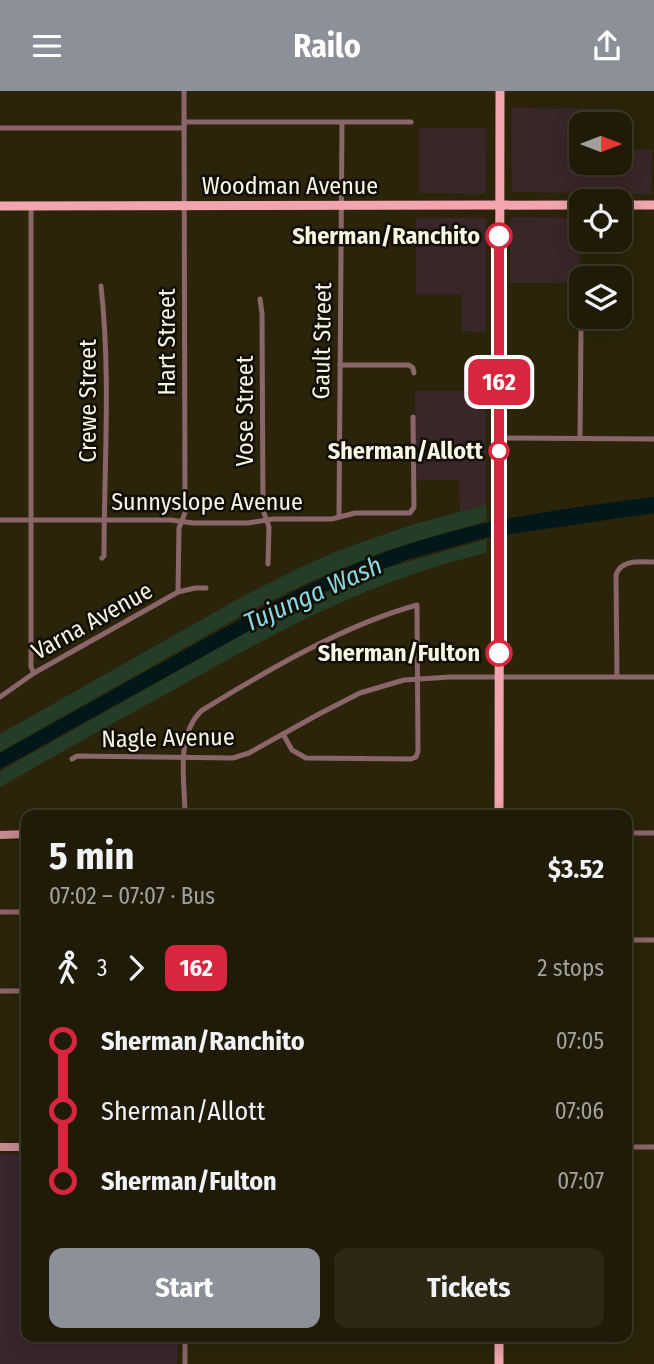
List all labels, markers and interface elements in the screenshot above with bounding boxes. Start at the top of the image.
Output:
icon: menu [28,27,66,65]
text: Railo [293,27,361,65]
icon: share [588,27,626,65]
north arrow [569,112,632,175]
map controls [569,112,632,329]
street label: Woodman Avenue [202,172,378,200]
button: locate [569,189,632,252]
place label: Sherman/Ranchito [292,222,480,250]
marker: Sherman/Ranchito [486,223,512,249]
button: layers [569,266,632,329]
street label: Gault Street [307,282,337,400]
street label: Hart Street [153,288,181,396]
street label: Crewe Street [74,339,102,463]
street label: Vose Street [231,355,259,467]
line badge: 162 [459,359,539,405]
text: 162 [482,368,516,396]
place label: Sherman/Allott [328,437,484,465]
marker: Sherman/Allott [489,441,509,461]
street label: Sunnyslope Avenue [111,488,303,516]
water label: Tujunga Wash [239,550,387,638]
street label: Varna Avenue [27,576,157,666]
place label: Sherman/Fulton [318,639,480,667]
marker: Sherman/Fulton [486,640,512,666]
street label: Nagle Avenue [101,723,235,753]
text: 5 min [49,833,134,879]
text: $3.52 [548,854,604,885]
text: 07:02 – 07:07 · Bus [49,882,215,910]
icon: walk [49,949,87,987]
icon: forward [117,949,155,987]
text: 3 [97,954,107,982]
text: 162 [179,954,213,982]
text: 2 stops [537,954,604,982]
text: Sherman/Ranchito [101,1026,305,1057]
text: 07:05 [556,1027,604,1055]
text: Sherman/Allott [101,1096,265,1127]
text: 07:06 [555,1097,604,1125]
text: Sherman/Fulton [101,1166,277,1197]
text: 07:07 [557,1167,604,1195]
button: Start [49,1248,320,1328]
button: Tickets [334,1248,604,1328]

